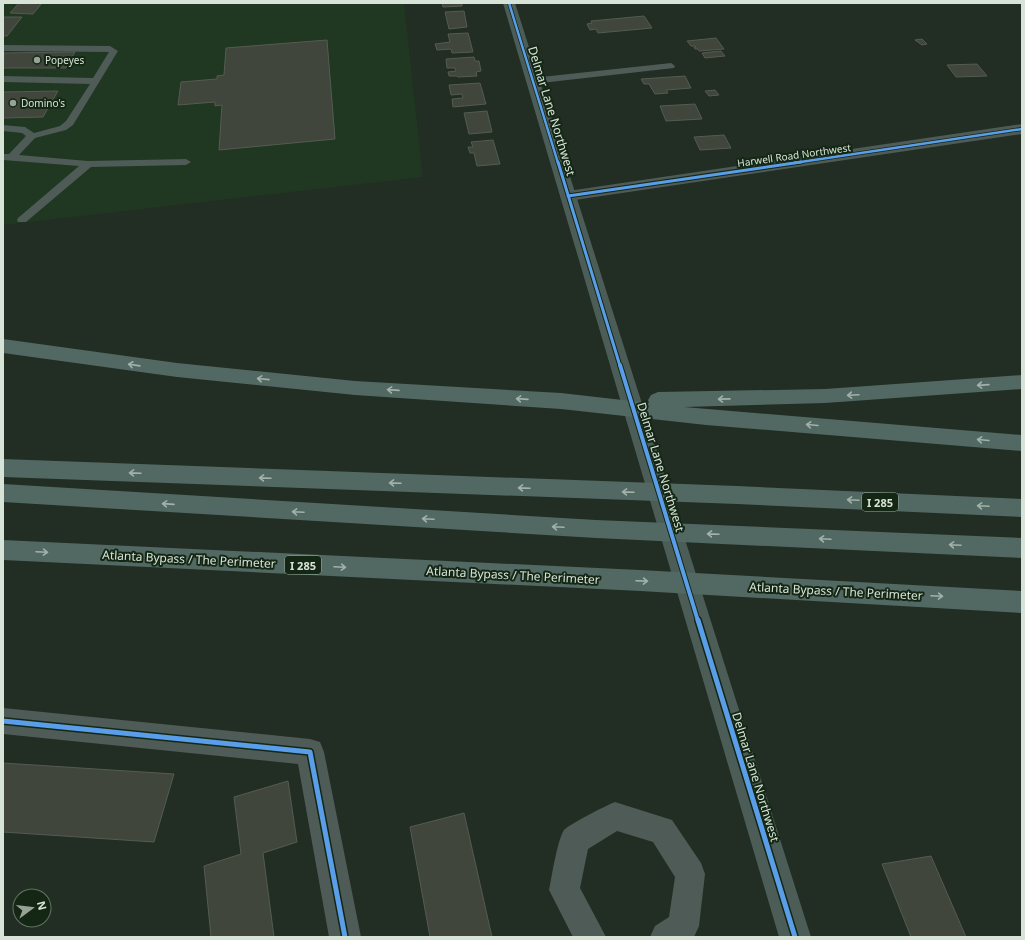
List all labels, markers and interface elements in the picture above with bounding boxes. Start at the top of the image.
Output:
street label: Delmar Lane Northwest [524,44,580,178]
place label: Popeyes [45,53,84,67]
marker: Popeyes [32,55,42,65]
place label: Domino's [21,96,65,110]
marker: Domino's [8,98,18,108]
street label: Harwell Road Northwest [736,140,852,170]
one-way arrow [128,361,141,369]
one-way arrow [257,375,270,383]
one-way arrow [977,382,990,389]
one-way arrow [387,387,400,394]
one-way arrow [847,391,860,398]
one-way arrow [516,395,529,402]
one-way arrow [718,395,731,402]
street label: Delmar Lane Northwest [633,400,689,534]
one-way arrow [806,422,819,429]
one-way arrow [977,436,990,444]
one-way arrow [129,469,142,477]
one-way arrow [259,474,272,482]
one-way arrow [389,479,402,487]
one-way arrow [518,484,531,492]
one-way arrow [622,488,635,495]
road number: I 285 [862,493,898,511]
one-way arrow [847,497,860,504]
one-way arrow [162,501,175,508]
one-way arrow [977,503,990,510]
one-way arrow [292,508,305,515]
one-way arrow [422,516,435,523]
one-way arrow [552,523,565,530]
one-way arrow [707,530,720,537]
one-way arrow [819,535,832,542]
one-way arrow [949,541,962,548]
street label: Atlanta Bypass / The Perimeter [102,546,276,572]
one-way arrow [35,548,48,556]
road number: I 285 [285,556,321,574]
street label: Atlanta Bypass / The Perimeter [426,562,600,588]
one-way arrow [333,563,346,570]
one-way arrow [635,578,648,585]
street label: Atlanta Bypass / The Perimeter [749,578,923,604]
one-way arrow [930,593,943,600]
street label: Delmar Lane Northwest [728,710,784,844]
north arrow [12,888,52,928]
text: N [34,899,51,912]

